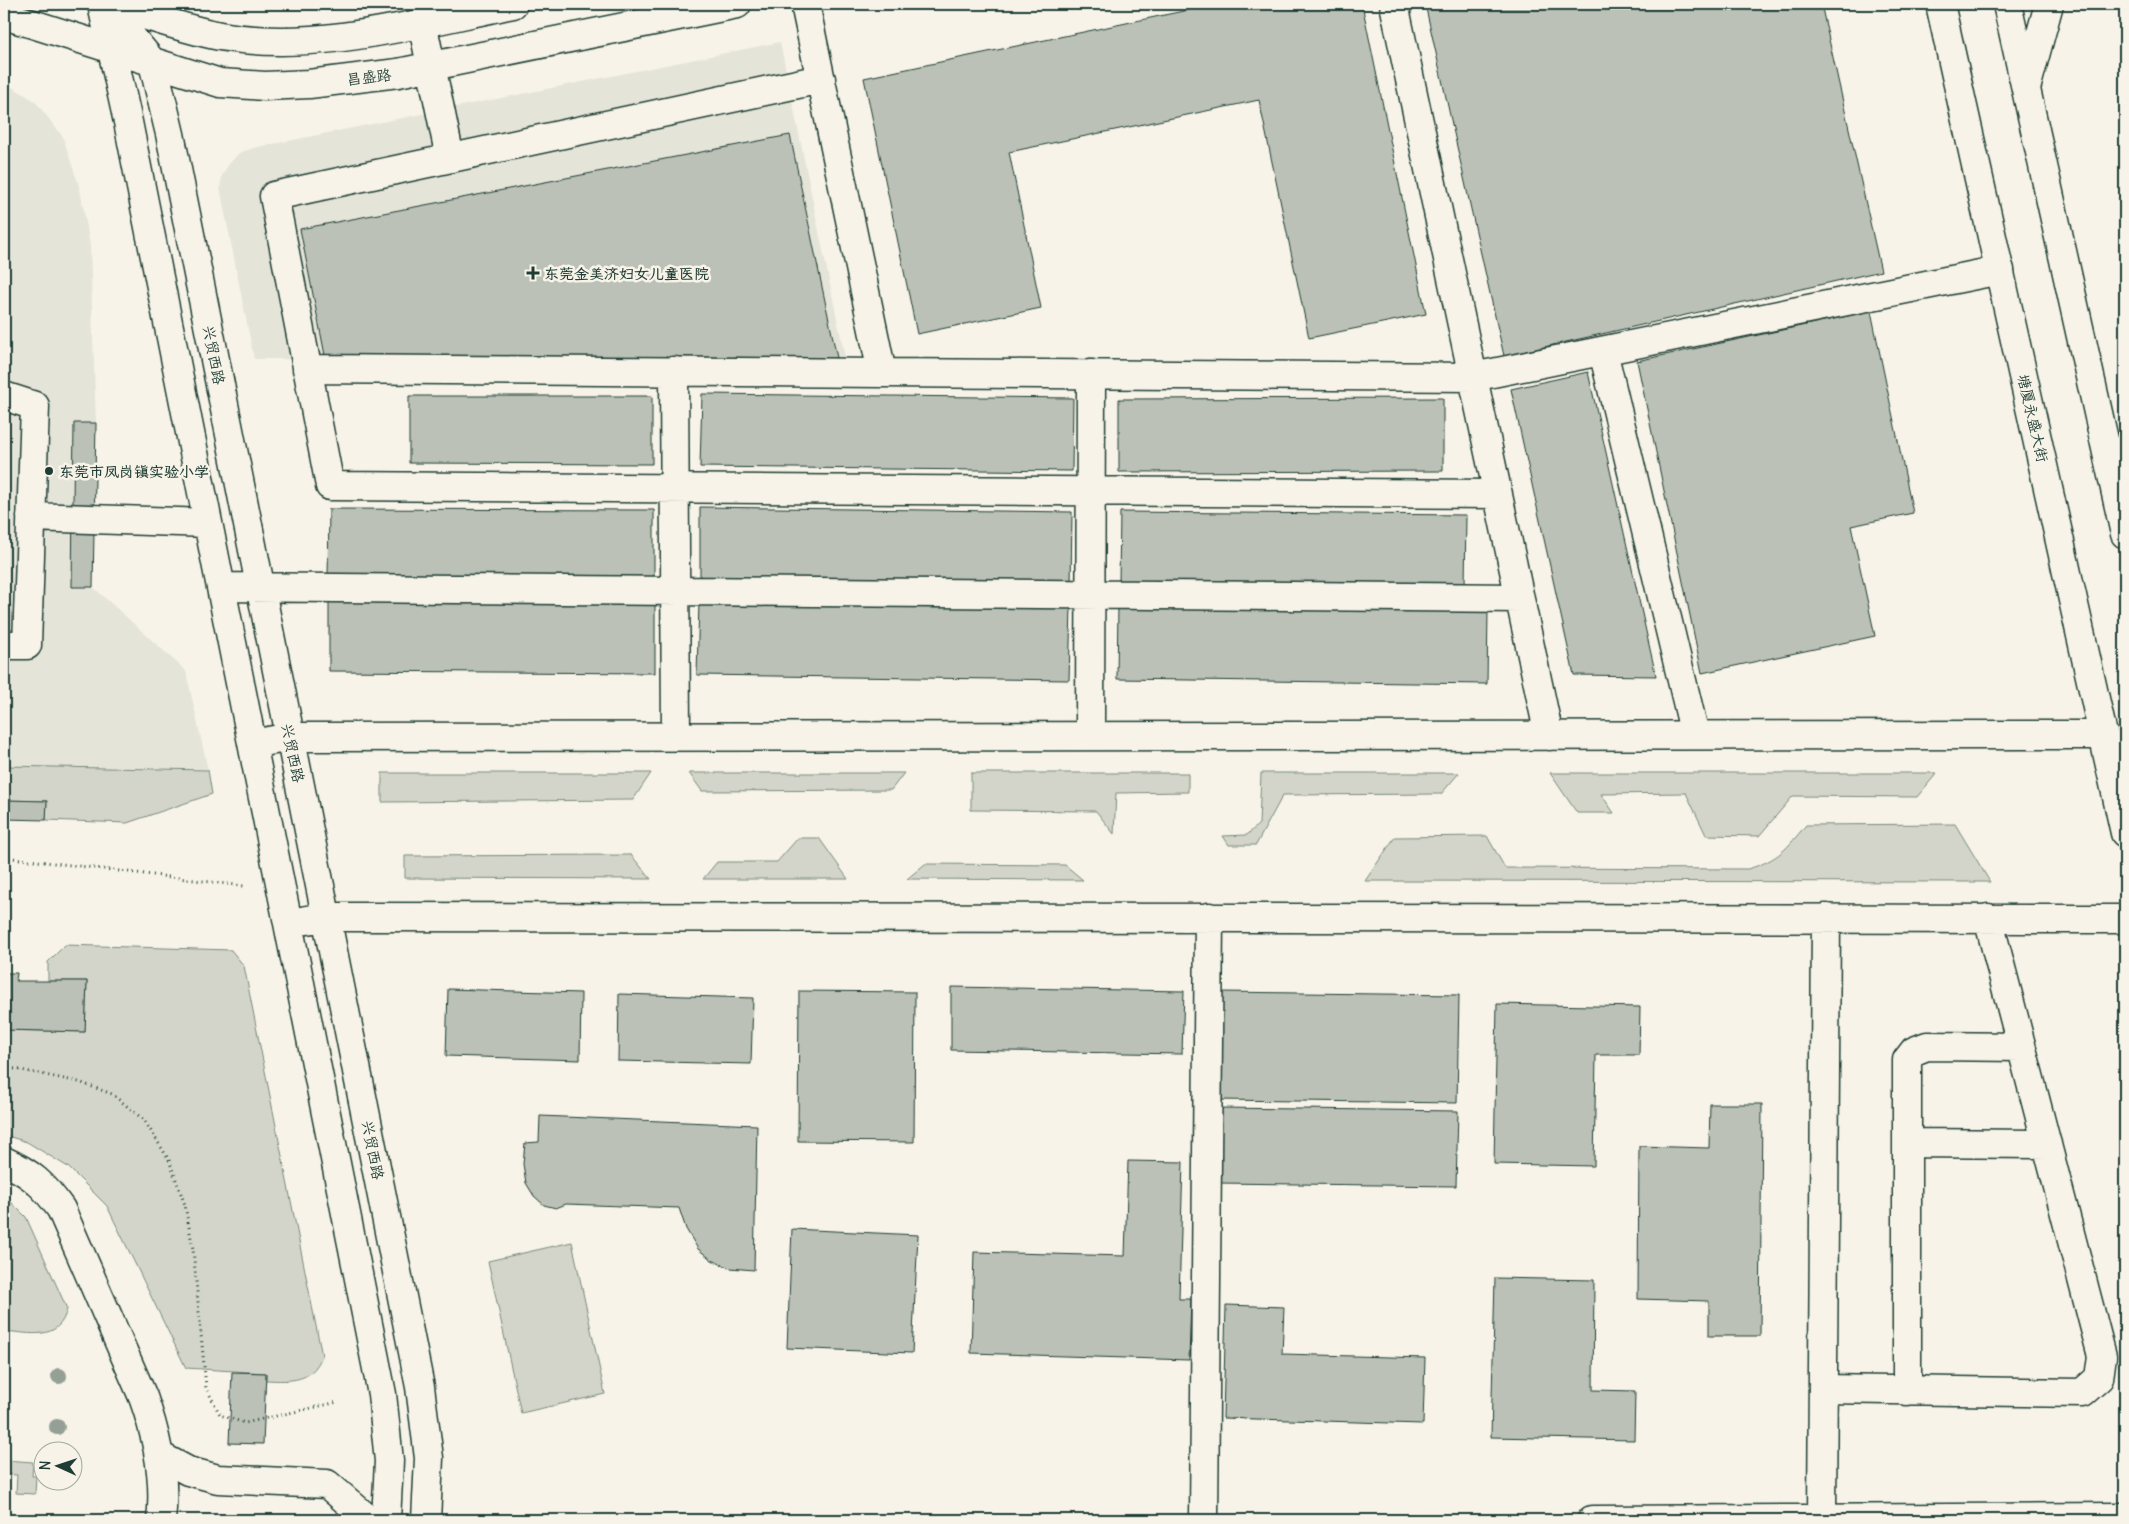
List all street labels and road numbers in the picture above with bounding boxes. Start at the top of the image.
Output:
street label: 昌盛路 [346,65,392,89]
street label: 兴贸西路 [199,324,229,386]
street label: 塘厦永盛大街 [2014,372,2052,464]
street label: 兴贸西路 [277,722,309,784]
street label: 兴贸西路 [358,1119,388,1181]

